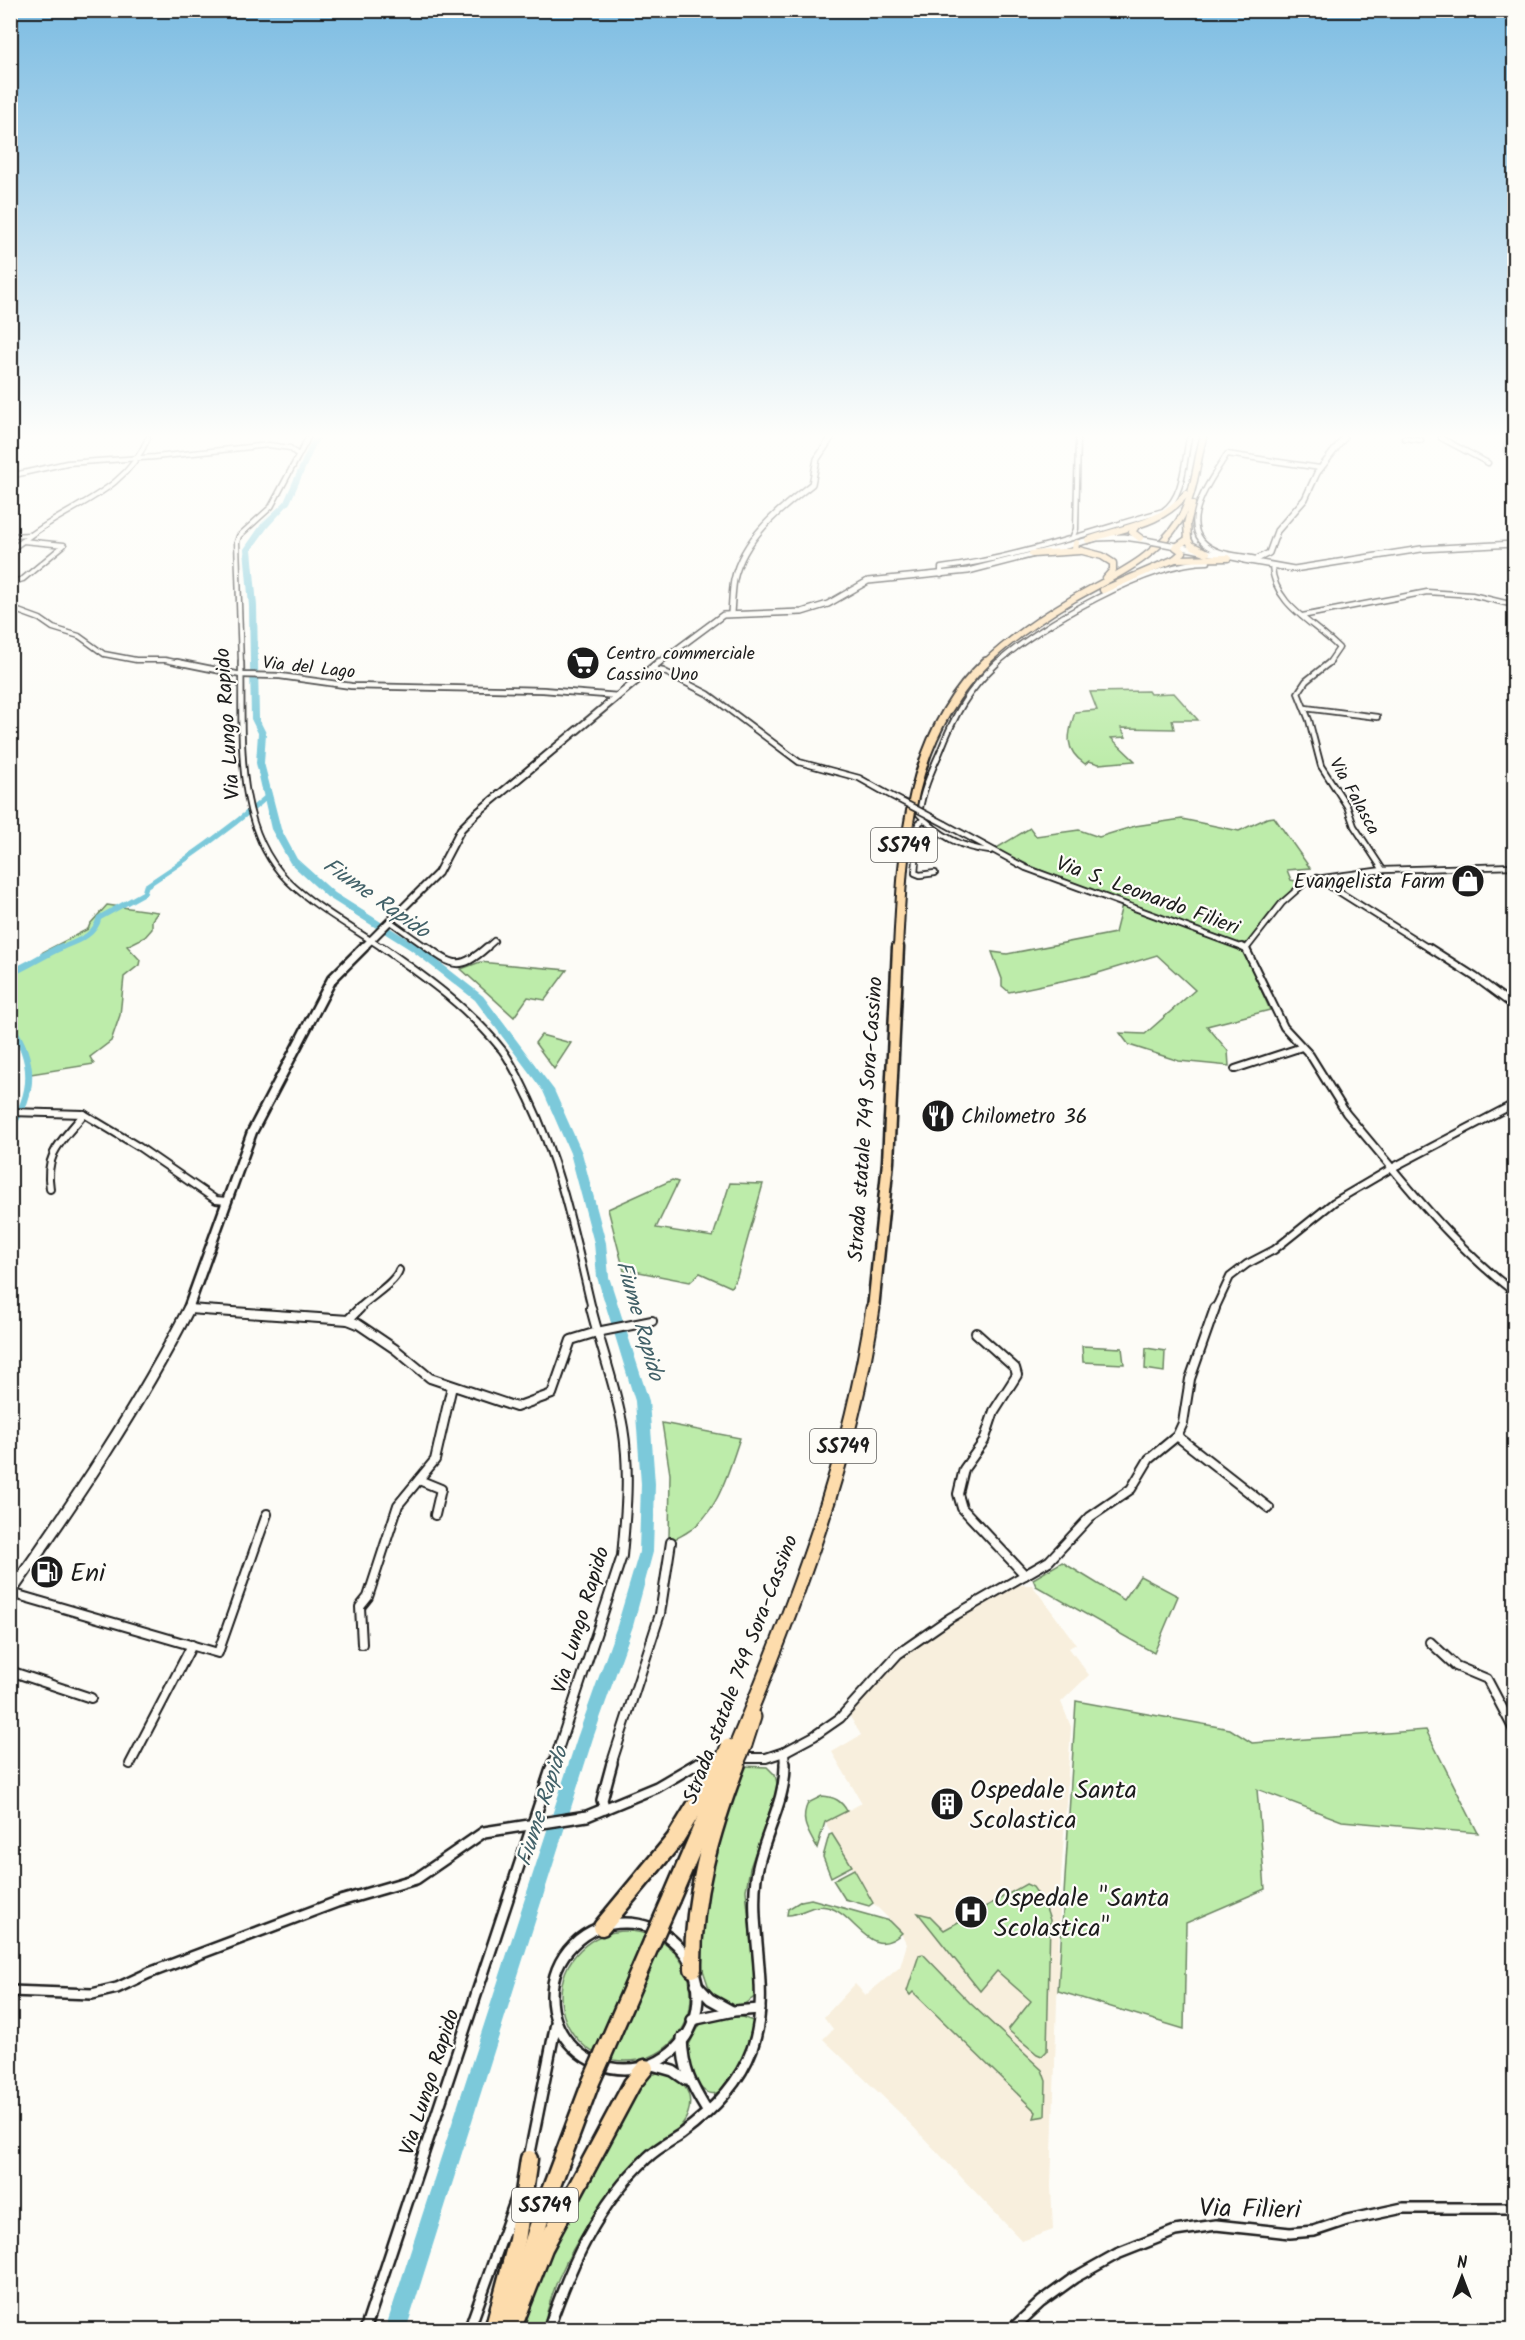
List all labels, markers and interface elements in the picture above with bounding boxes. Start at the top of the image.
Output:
place label: Centro commerciale Cassino Uno [606,640,755,690]
supermarket icon: Centro commerciale Cassino Uno [565,645,601,681]
street label: Via Lungo Rapido [207,647,250,801]
street label: Via del Lago [261,649,357,688]
street label: Via Falasca [1321,753,1387,841]
road number: SS749 [871,828,937,862]
street label: Via S. Leonardo Filieri [1051,848,1245,945]
water label: Fiume Rapido [315,849,438,950]
shop icon: Evangelista Farm [1450,863,1486,899]
place label: Evangelista Farm [1293,866,1445,899]
street label: Strada statale 749 Sora-Cassino [840,975,893,1263]
restaurant icon: Chilometro 36 [920,1098,956,1134]
place label: Chilometro 36 [961,1101,1087,1134]
water label: Fiume Rapido [605,1257,673,1387]
road number: SS749 [810,1429,876,1463]
street label: Strada statale 749 Sora-Cassino [675,1530,808,1809]
street label: Via Lungo Rapido [543,1543,619,1698]
place label: Eni [70,1553,107,1595]
fuel station icon: Eni [29,1554,65,1590]
water label: Fiume Rapido [508,1741,580,1871]
place label: Ospedale Santa Scolastica [970,1770,1137,1842]
building icon: Ospedale Santa Scolastica [929,1786,965,1822]
place label: Ospedale "Santa Scolastica" [994,1878,1170,1950]
hospital icon: Ospedale "Santa Scolastica" [953,1894,989,1930]
street label: Via Lungo Rapido [391,2005,470,2160]
road number: SS749 [512,2188,578,2222]
street label: Via Filieri [1199,2188,1303,2232]
north arrow [1432,2247,1492,2307]
text: N [1457,2251,1467,2276]

